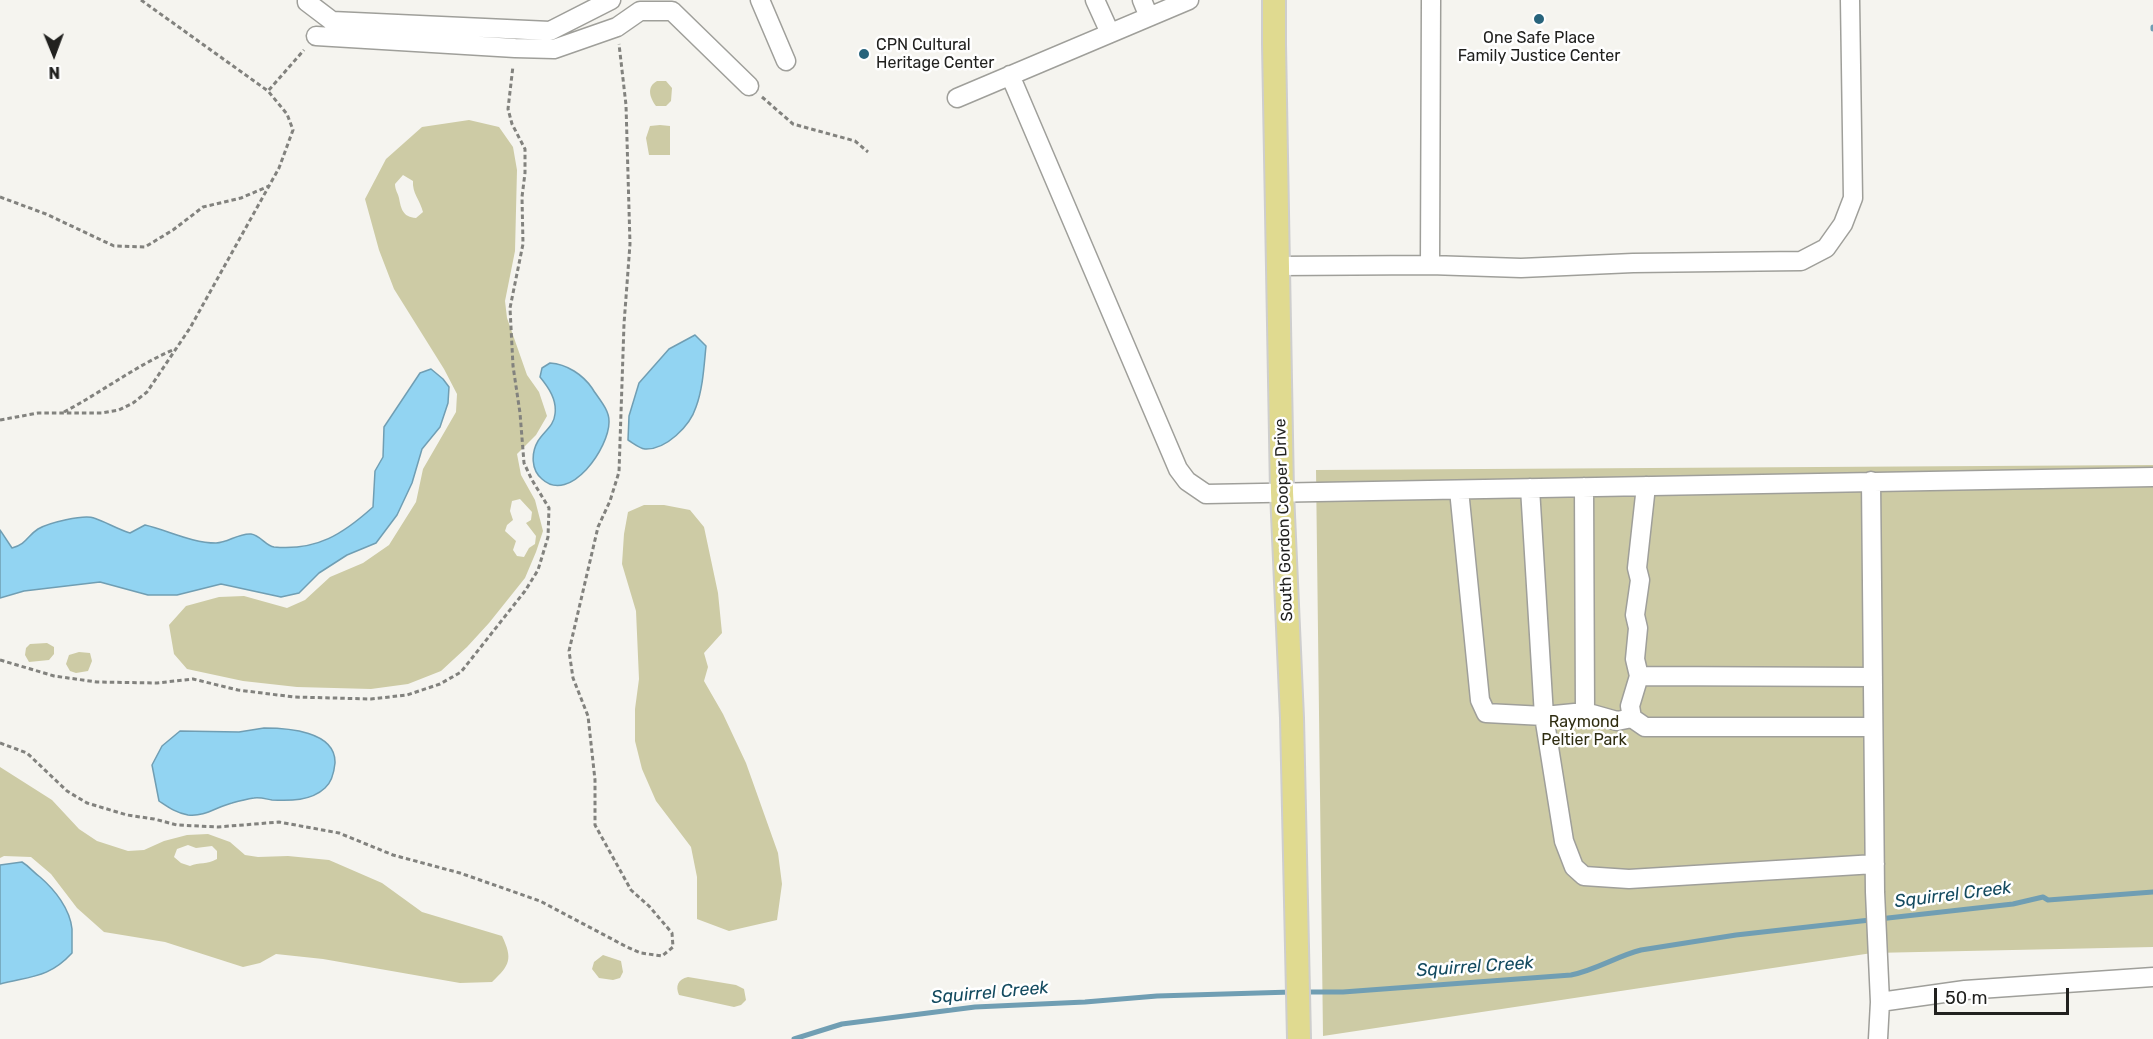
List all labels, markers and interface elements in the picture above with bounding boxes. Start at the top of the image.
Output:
marker: One Safe Place Family Justice Center [1532,12,1546,26]
north arrow [24,24,84,84]
place label: One Safe Place Family Justice Center [1458,28,1620,66]
place label: CPN Cultural Heritage Center [876,35,994,73]
marker: CPN Cultural Heritage Center [857,47,871,61]
text: N [48,63,60,82]
street label: South Gordon Cooper Drive [1271,418,1297,622]
park label: Raymond Peltier Park [1541,712,1627,750]
water label: Squirrel Creek [1893,877,2013,913]
water label: Squirrel Creek [1416,952,1534,982]
scale bar [1937,976,2072,1014]
water label: Squirrel Creek [930,977,1050,1009]
text: 50 m [1945,987,1988,1009]

